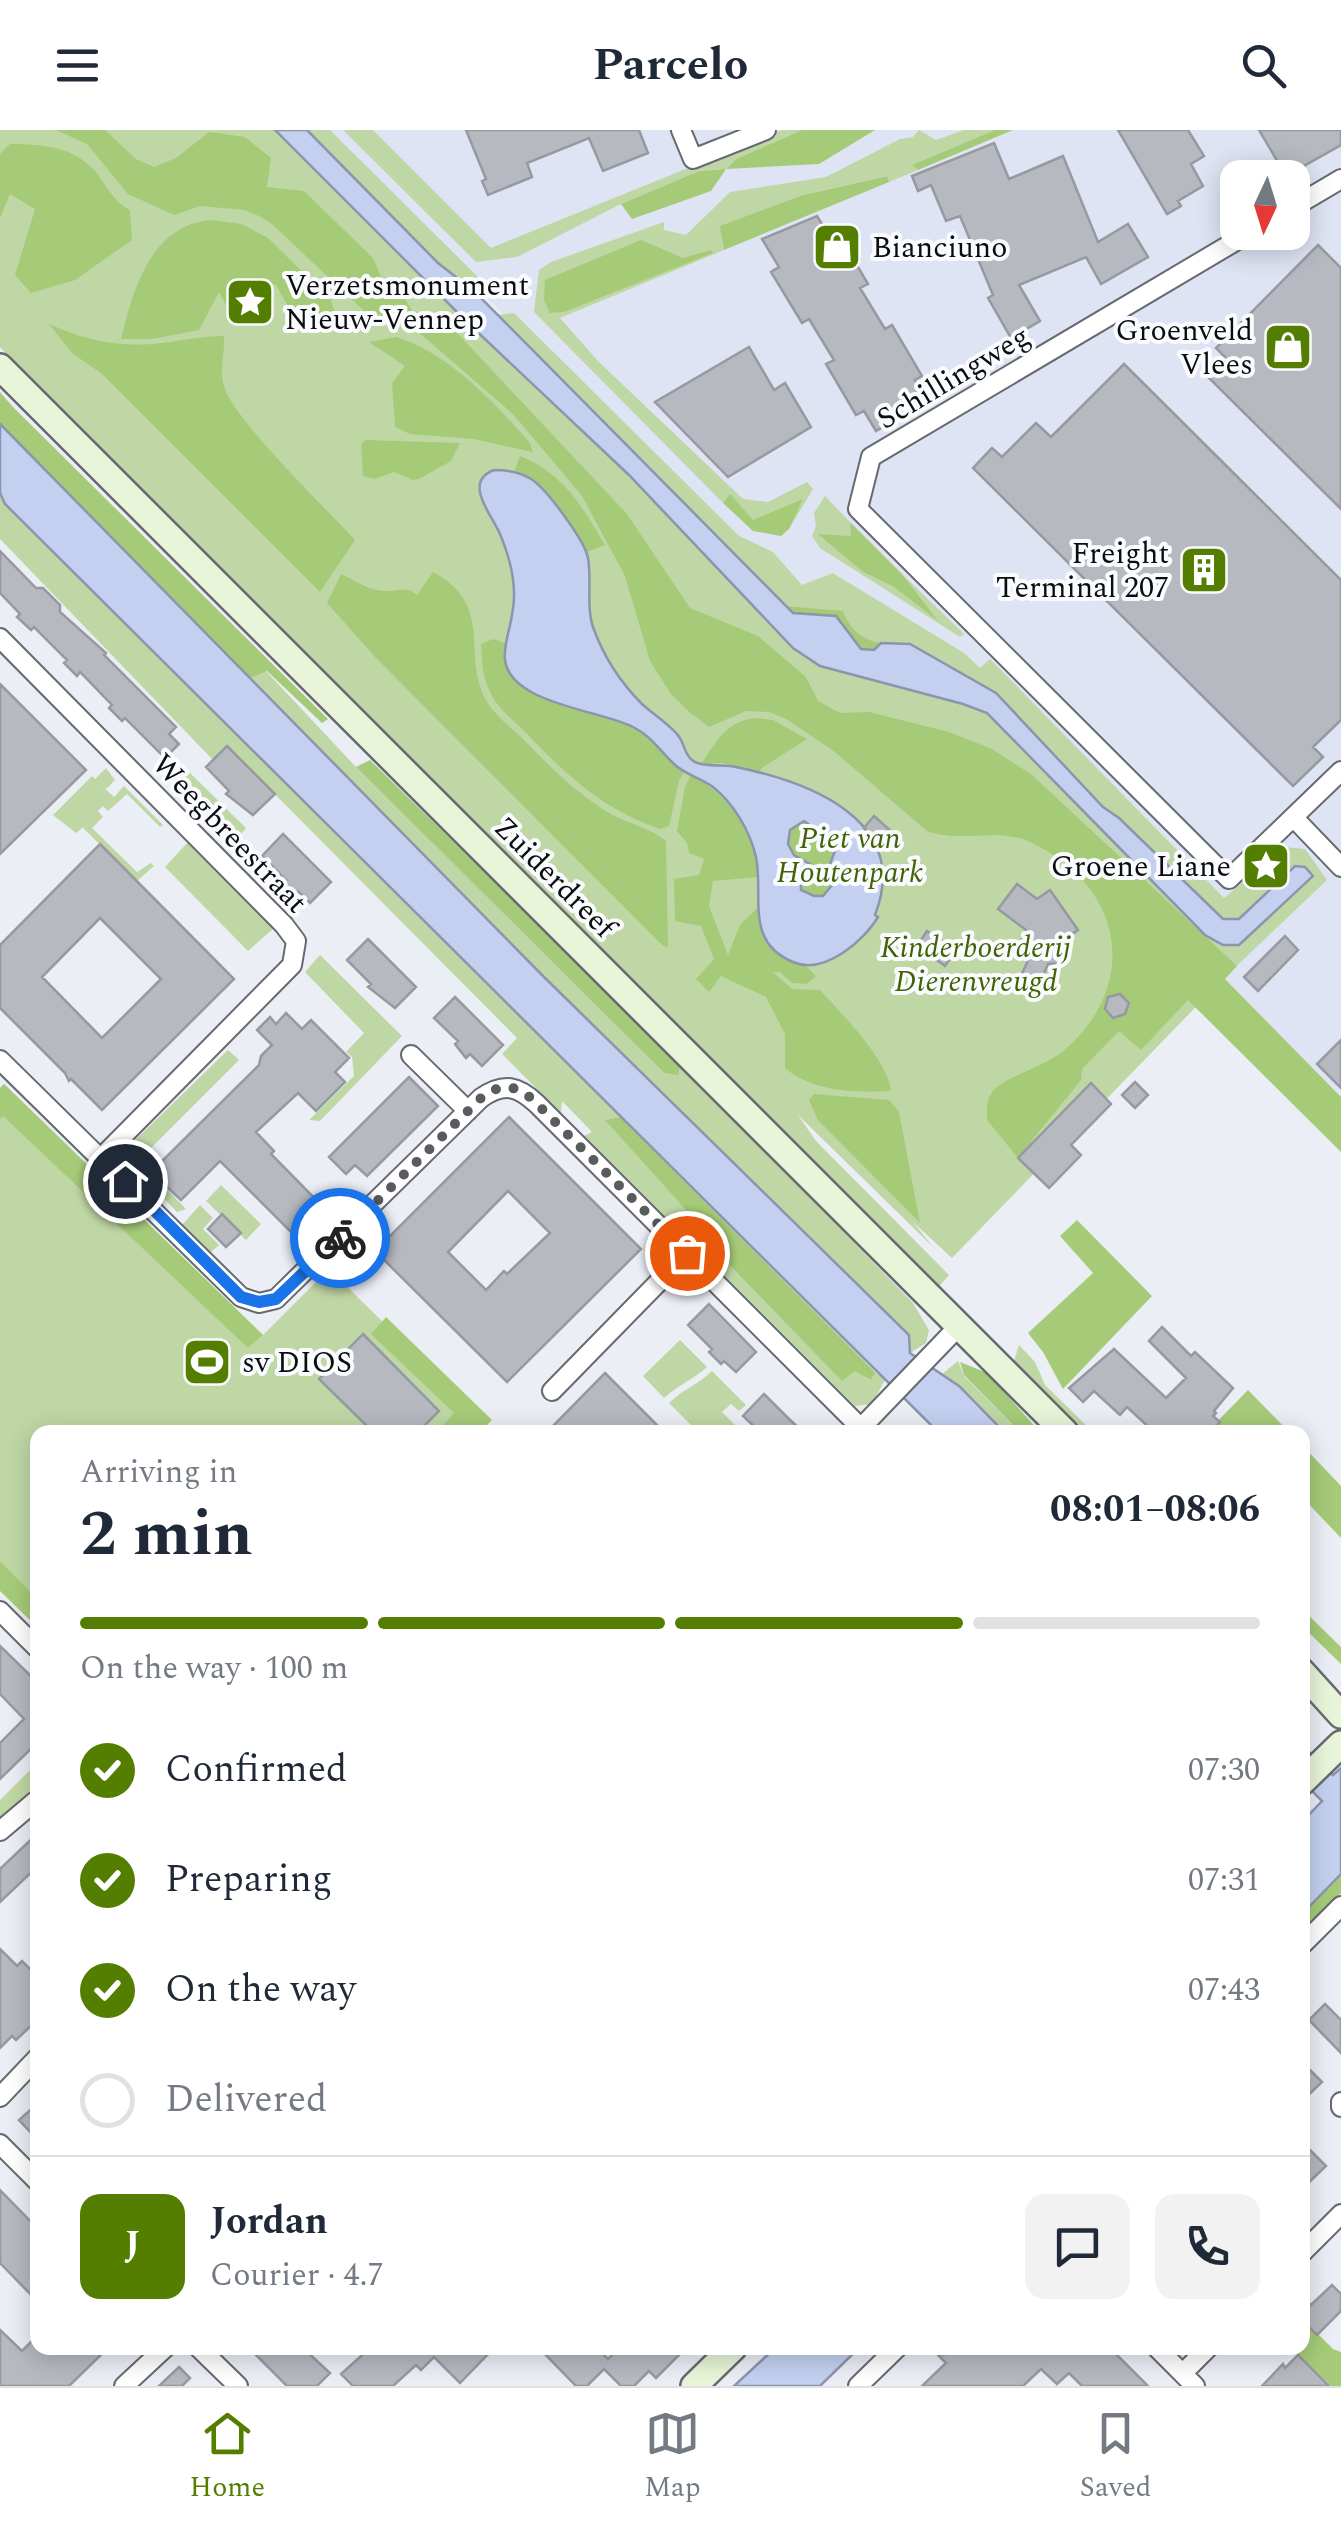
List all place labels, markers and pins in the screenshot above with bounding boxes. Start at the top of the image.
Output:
shop icon: Bianciuno [811,221,863,273]
place label: Bianciuno [872,225,1008,271]
place label: Verzetsmonument Nieuw-Vennep [285,263,529,343]
place icon: Verzetsmonument Nieuw-Vennep [224,276,276,328]
place label: Groenveld Vlees [1116,308,1253,388]
shop icon: Groenveld Vlees [1262,321,1314,373]
place label: Freight Terminal 207 [996,531,1169,611]
building icon: Freight Terminal 207 [1178,544,1230,596]
place icon: Groene Liane [1240,840,1292,892]
place label: Groene Liane [1051,844,1231,890]
pin [83,1139,168,1224]
pin [645,1211,730,1296]
sports icon: sv DIOS [181,1336,233,1388]
place label: sv DIOS [242,1340,352,1386]

